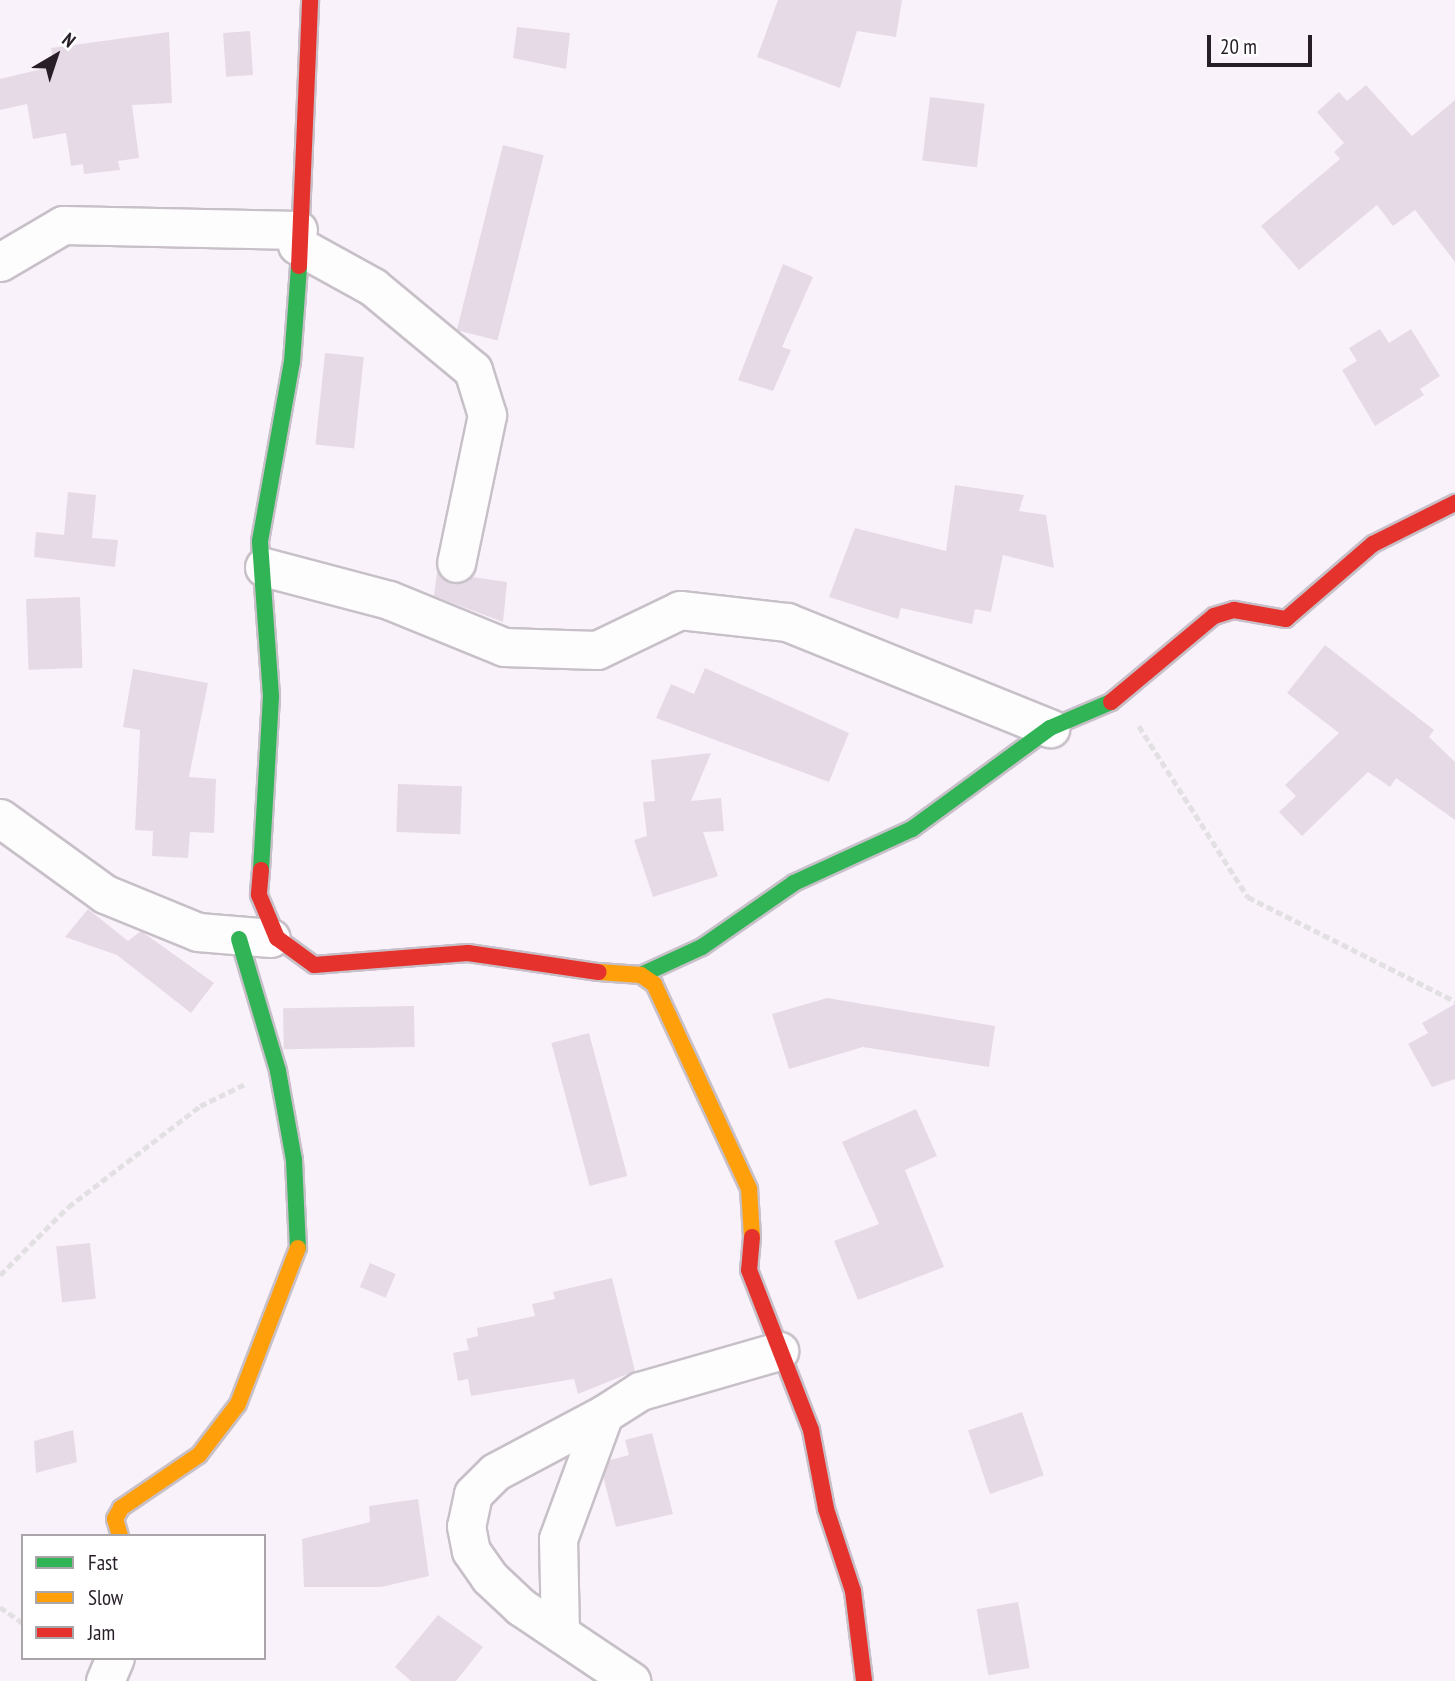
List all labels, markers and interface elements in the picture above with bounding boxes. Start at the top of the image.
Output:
north arrow [21,21,91,91]
scale bar [1210,21,1315,65]
text: N [58,27,81,52]
text: 20 m [1220,33,1257,60]
legend [21,1534,266,1660]
text: Fast [88,1549,118,1576]
text: Slow [88,1584,123,1611]
text: Jam [88,1619,115,1646]

